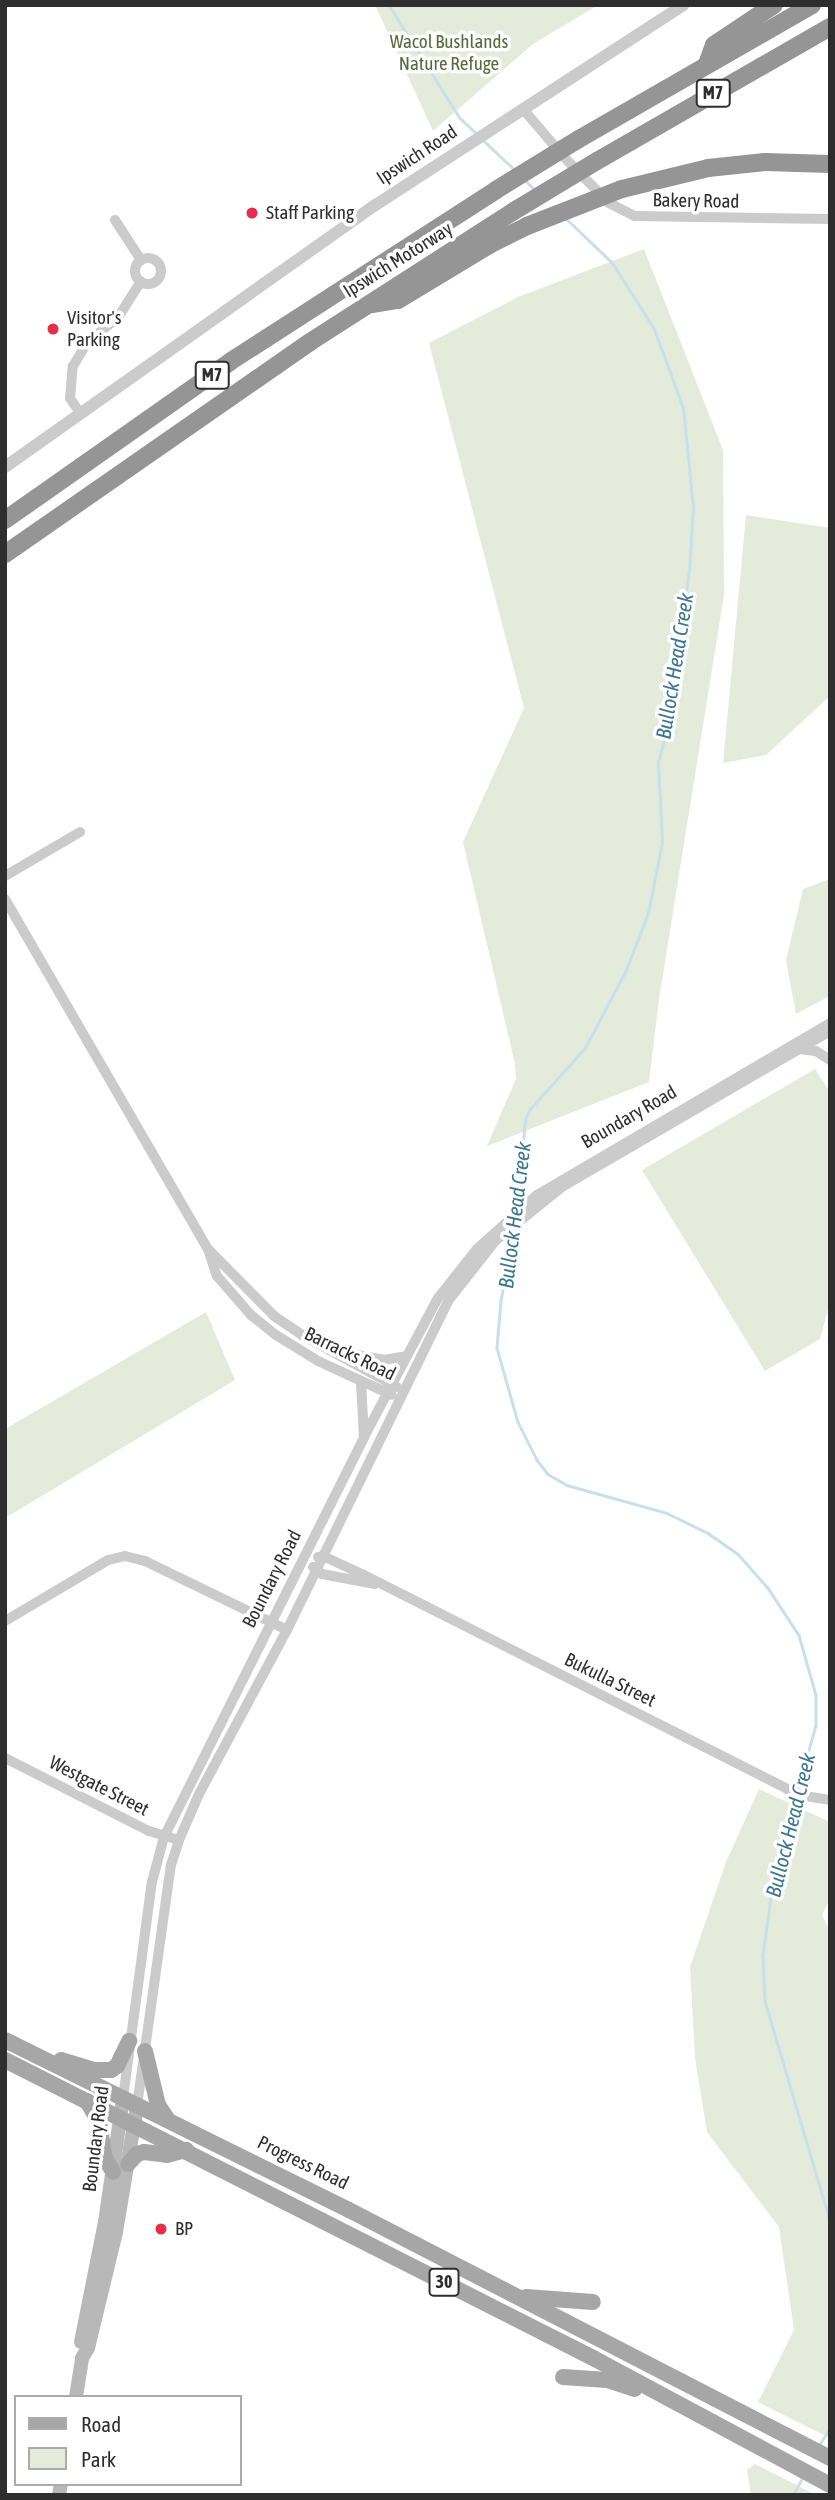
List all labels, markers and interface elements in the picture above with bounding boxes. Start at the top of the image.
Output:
park label: Wacol Bushlands Nature Refuge [390,31,508,75]
road number: M7 [696,78,730,108]
street label: Ipswich Road [372,121,462,189]
street label: Bakery Road [652,189,740,213]
place label: Staff Parking [266,202,354,224]
marker: Staff Parking [244,205,260,221]
street label: Ipswich Motorway [339,217,457,303]
place label: Visitor's Parking [67,307,121,351]
marker: Visitor's Parking [45,321,61,337]
road number: M7 [194,360,230,390]
water label: Bullock Head Creek [650,591,698,741]
street label: Boundary Road [577,1081,681,1153]
water label: Bullock Head Creek [493,1140,535,1290]
street label: Barracks Road [301,1322,399,1386]
street label: Boundary Road [238,1526,306,1632]
street label: Bukulla Street [561,1648,659,1712]
water label: Bullock Head Creek [760,1750,820,1900]
street label: Westgate Street [45,1751,153,1821]
street label: Boundary Road [78,2085,114,2193]
street label: Progress Road [254,2131,352,2195]
place label: BP [175,2218,193,2240]
marker: BP [153,2221,169,2237]
road number: 30 [428,2268,460,2296]
legend [14,2395,242,2486]
text: Road [81,2412,121,2436]
text: Park [81,2447,116,2471]

